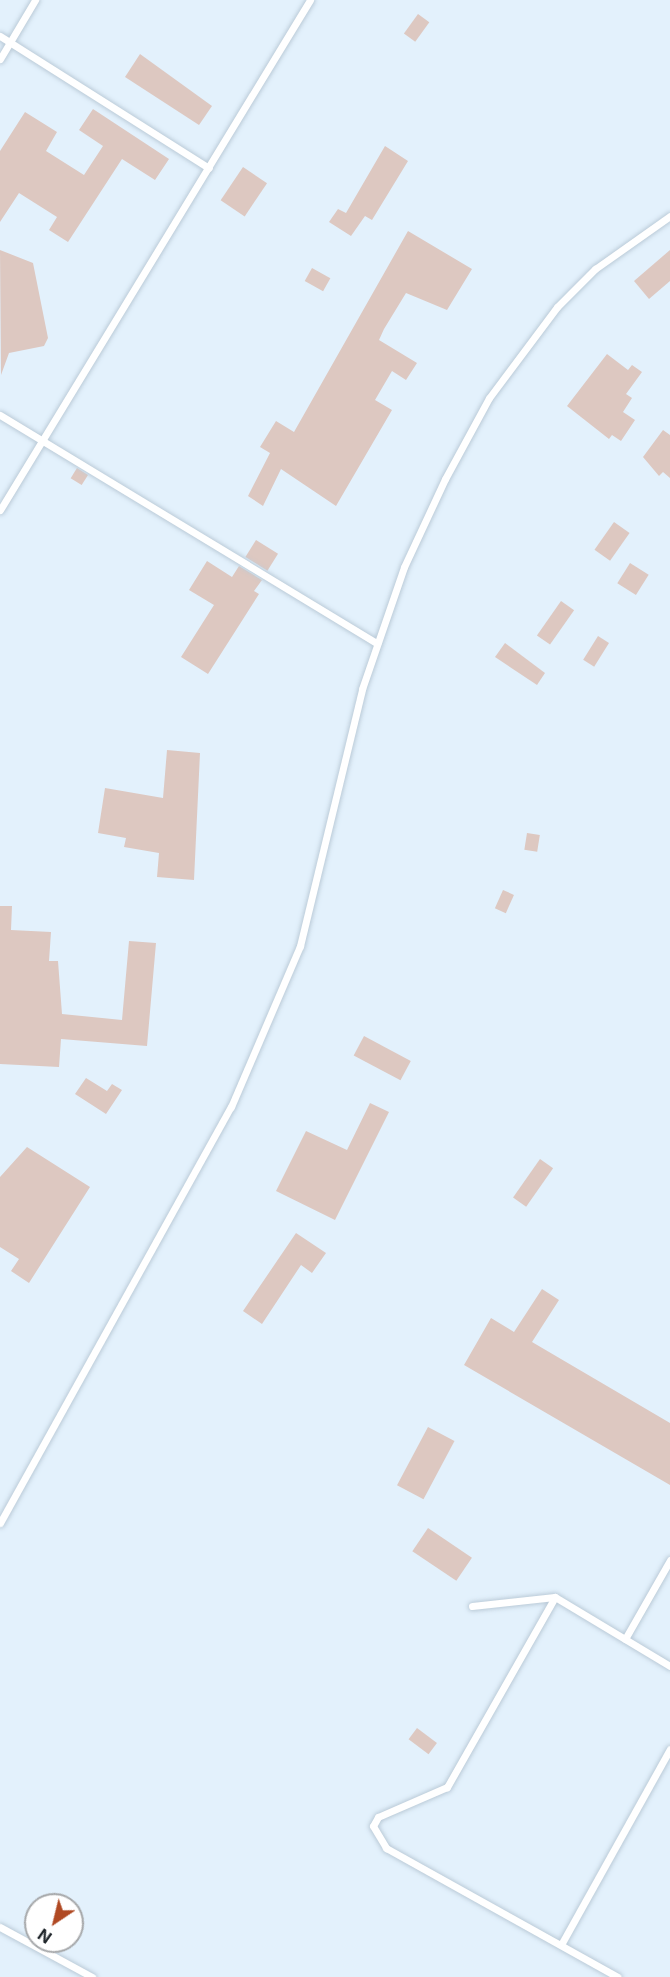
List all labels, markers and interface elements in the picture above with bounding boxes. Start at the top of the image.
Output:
north arrow [24,1893,84,1953]
text: N [34,1924,56,1948]

